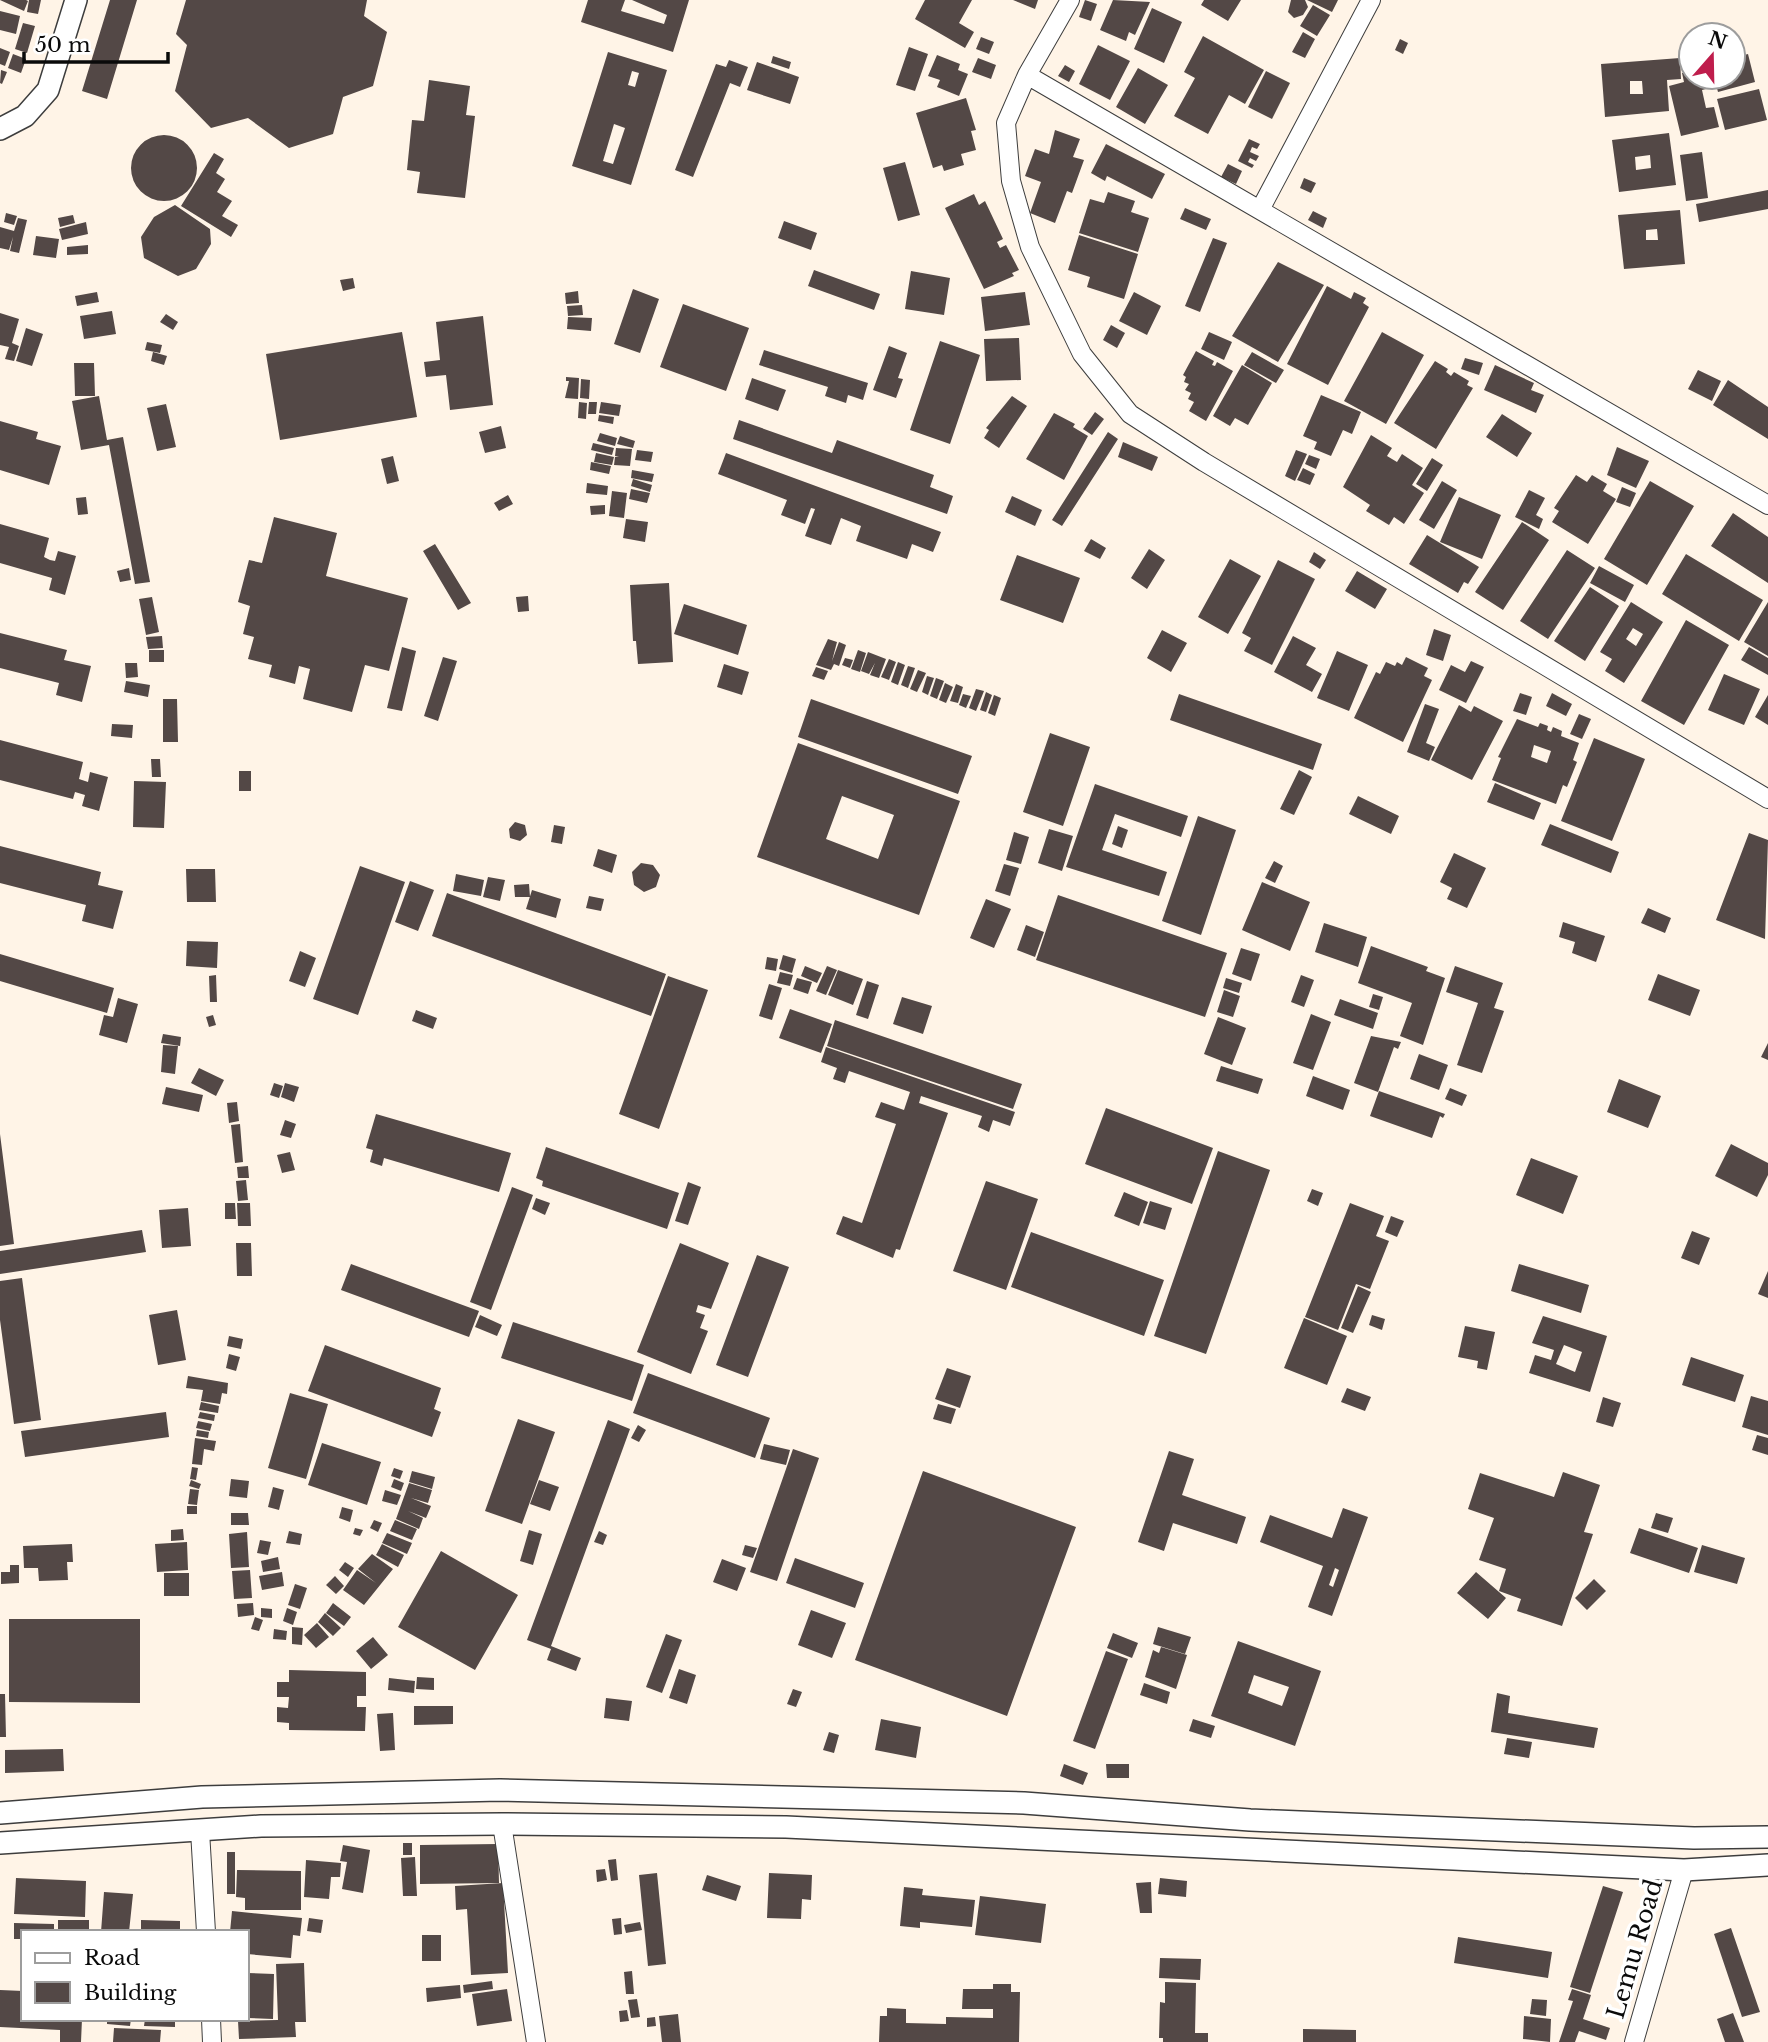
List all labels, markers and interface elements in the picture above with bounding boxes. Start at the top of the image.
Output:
scale bar [24,21,168,65]
north arrow [1677,21,1747,91]
text: N [1705,27,1730,54]
text: 50 m [35,32,91,58]
street label: Lemu Road [1601,1876,1668,2022]
legend [21,1930,248,2021]
text: Road [84,1945,140,1971]
text: Building [84,1980,177,2006]

